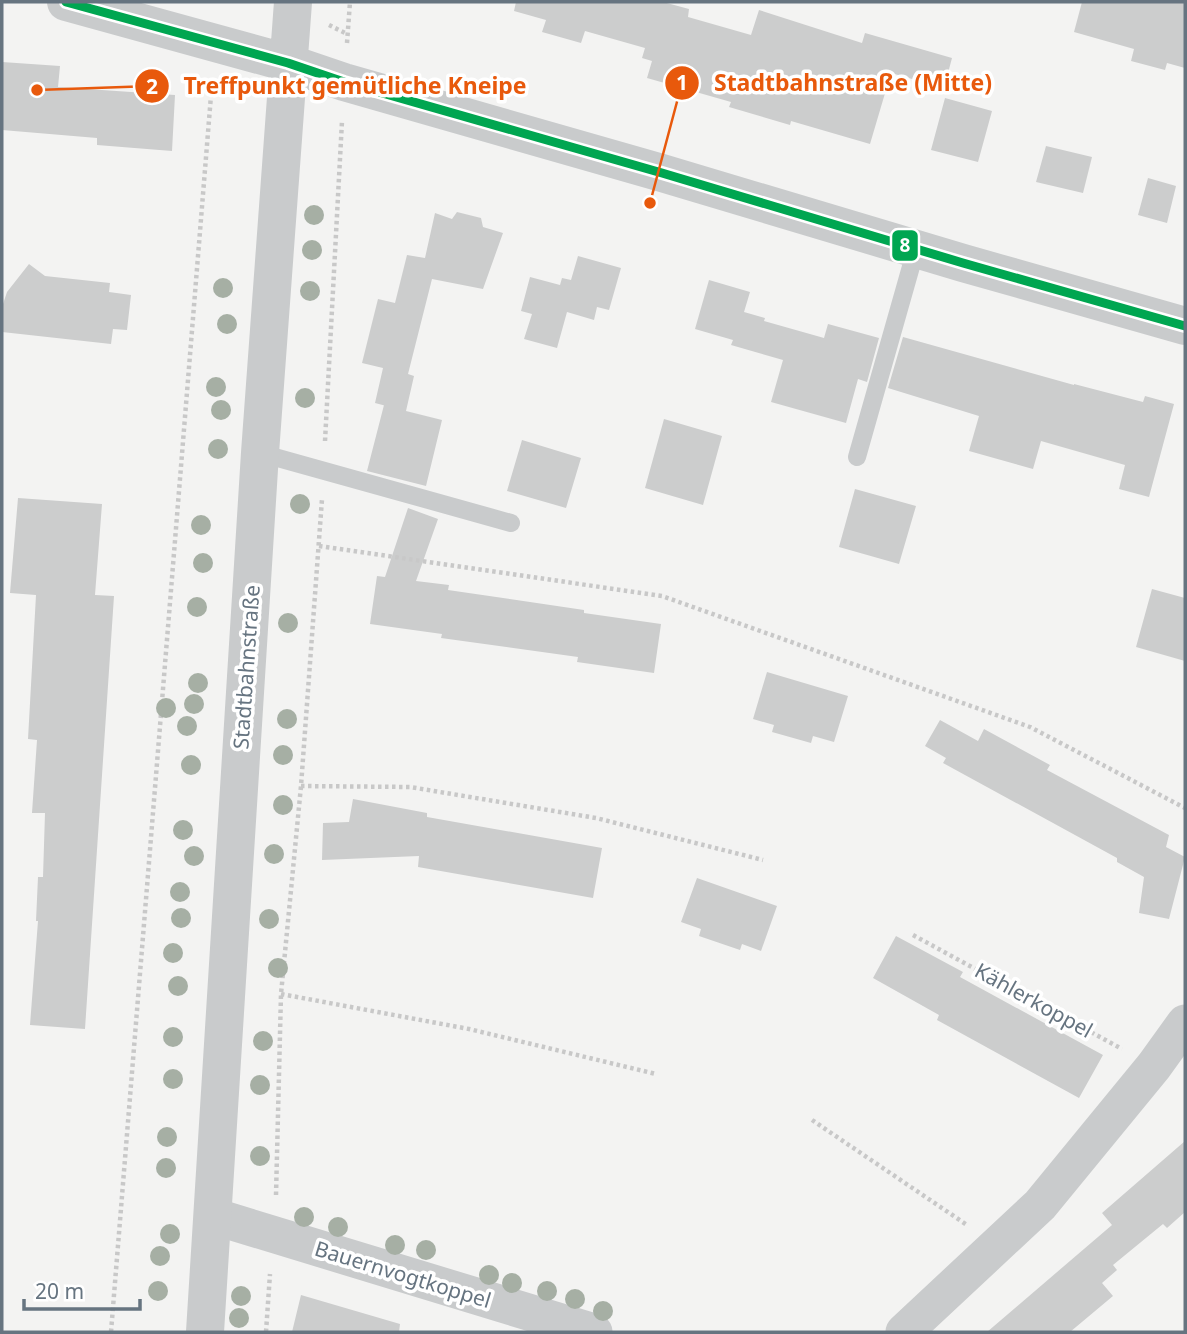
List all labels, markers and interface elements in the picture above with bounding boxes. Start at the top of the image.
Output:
callout: Stadtbahnstraße (Mitte) [665,61,1006,105]
callout: Treffpunkt gemütliche Kneipe [135,64,541,108]
text: Stadtbahnstraße (Mitte) [714,66,992,98]
text: 1 [676,68,688,96]
text: Treffpunkt gemütliche Kneipe [183,69,527,101]
text: 2 [146,72,158,100]
line badge: 8 [891,229,919,262]
text: 8 [900,232,911,258]
street label: Stadtbahnstraße [226,584,266,750]
street label: Kählerkoppel [970,956,1098,1044]
street label: Bauernvogtkoppel [312,1234,494,1314]
scale bar [24,1268,140,1312]
text: 20 m [35,1277,84,1305]

